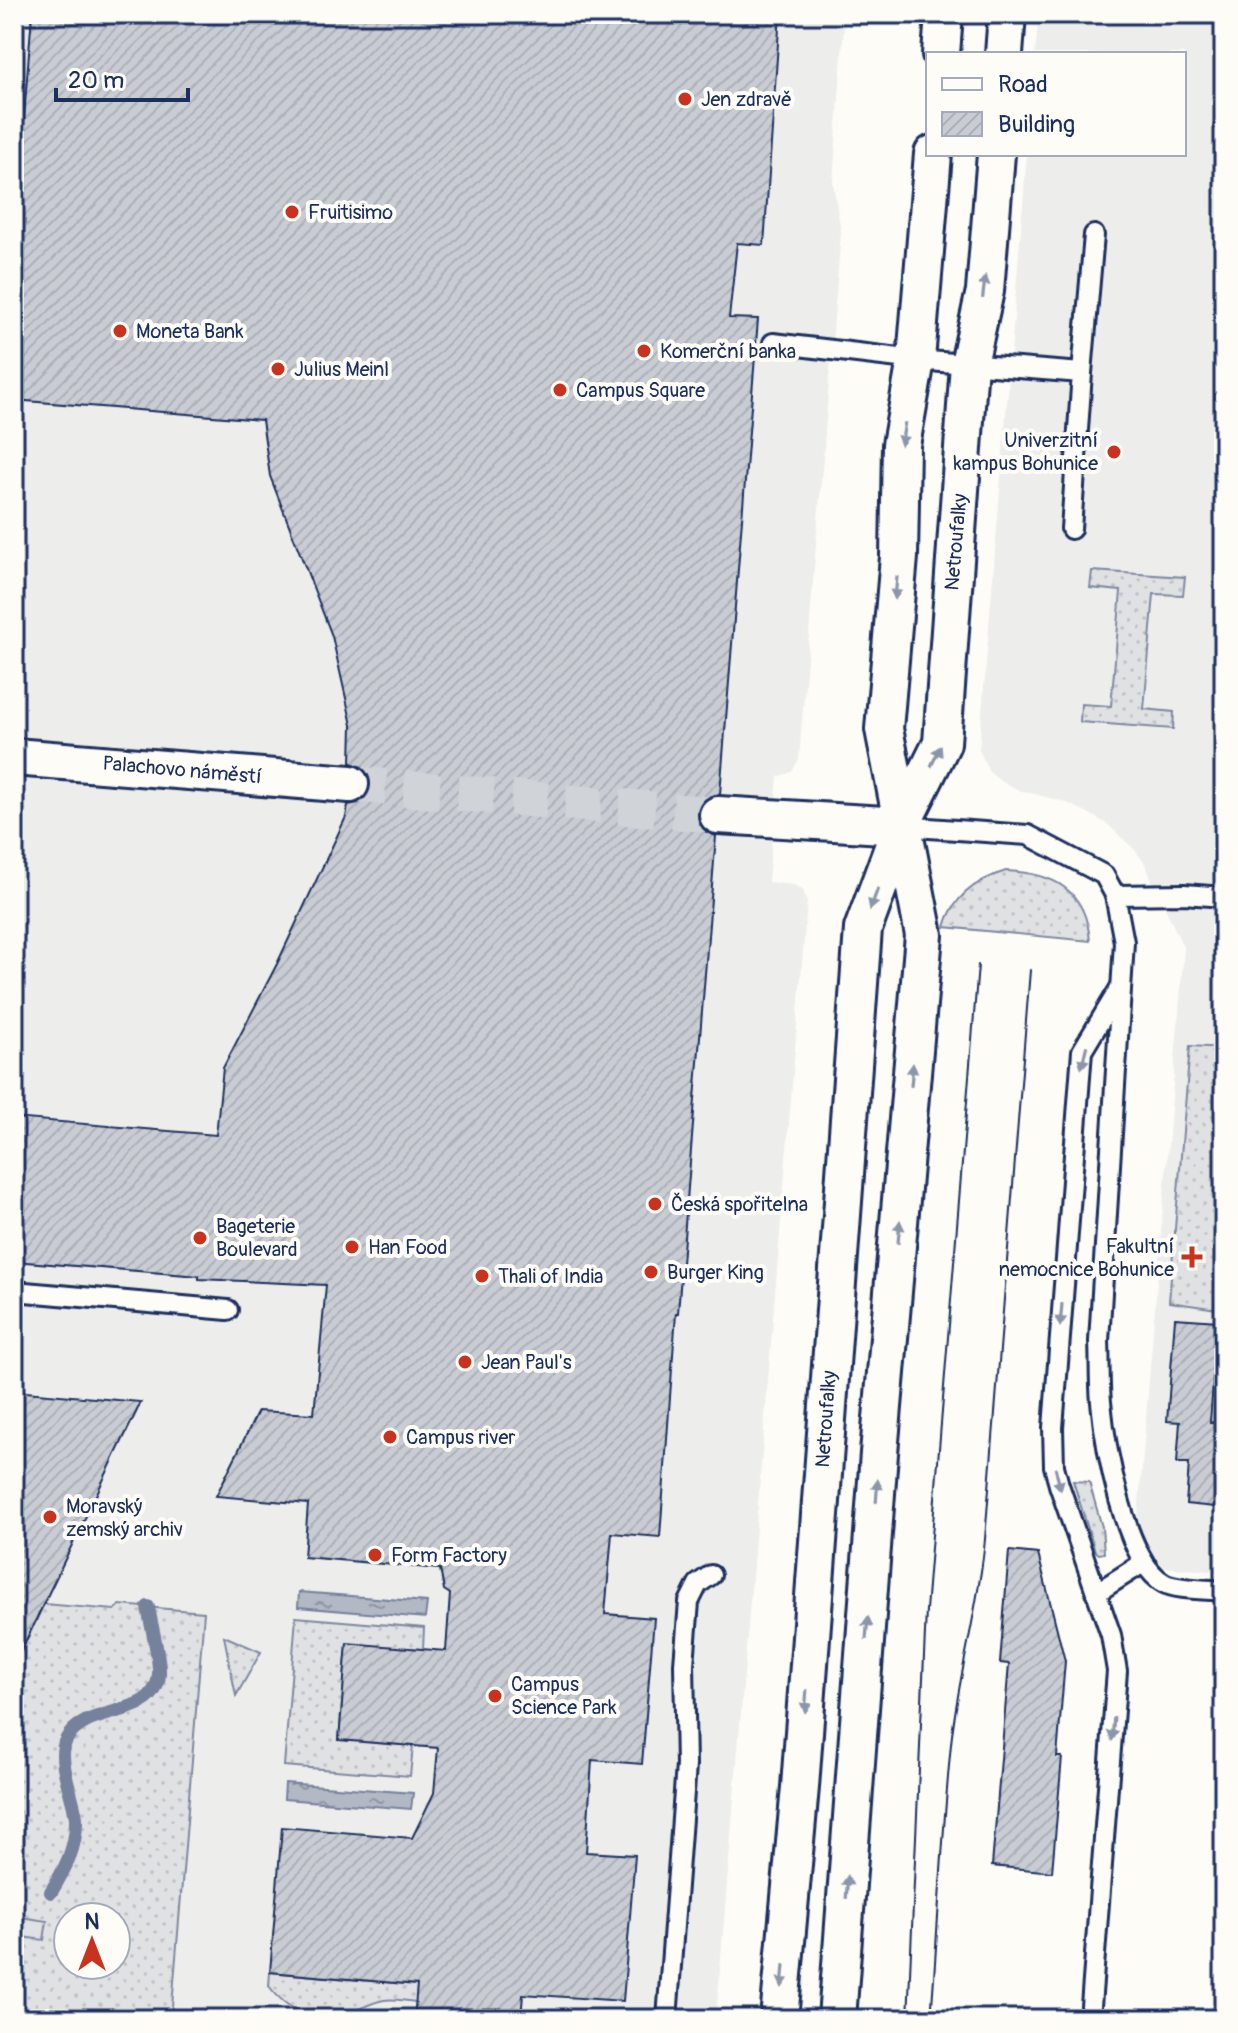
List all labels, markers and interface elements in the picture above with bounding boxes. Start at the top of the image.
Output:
scale bar [56,52,188,102]
legend [926,52,1186,156]
text: 20 m [68,66,124,95]
text: Road [998,70,1048,99]
place label: Jen zdravě [701,87,792,112]
marker: Jen zdravě [676,90,694,108]
text: Building [998,110,1075,139]
place label: Fruitisimo [308,200,393,225]
marker: Fruitisimo [283,203,301,221]
one-way arrow [978,275,991,300]
place label: Moneta Bank [136,319,244,344]
marker: Moneta Bank [111,322,129,340]
place label: Komerční banka [660,339,796,364]
marker: Komerční banka [635,342,653,360]
place label: Julius Meinl [294,357,389,382]
marker: Julius Meinl [269,360,287,378]
place label: Campus Square [576,378,705,403]
marker: Campus Square [551,381,569,399]
one-way arrow [897,422,909,447]
place label: Univerzitní kampus Bohunice [953,428,1098,476]
marker: Univerzitní kampus Bohunice [1105,443,1123,461]
street label: Netroufalky [939,492,973,592]
one-way arrow [890,576,903,601]
one-way arrow [929,744,943,767]
street label: Palachovo náměstí [101,751,263,789]
one-way arrow [867,887,880,911]
one-way arrow [1077,1044,1090,1069]
one-way arrow [906,1062,919,1087]
place label: Česká spořitelna [671,1192,808,1217]
marker: Česká spořitelna [646,1195,664,1213]
place label: Bageterie Boulevard [216,1214,298,1262]
one-way arrow [893,1219,906,1244]
marker: Bageterie Boulevard [191,1229,209,1247]
place label: Fakultní nemocnice Bohunice [999,1234,1174,1282]
place label: Han Food [368,1235,447,1260]
marker: Han Food [343,1238,361,1256]
marker: Fakultní nemocnice Bohunice [1181,1246,1203,1268]
place label: Burger King [667,1260,764,1285]
marker: Burger King [642,1263,660,1281]
place label: Thali of India [498,1264,603,1289]
marker: Thali of India [473,1267,491,1285]
one-way arrow [1054,1303,1067,1328]
place label: Jean Paul's [481,1350,572,1375]
marker: Jean Paul's [456,1353,474,1371]
street label: Netroufalky [810,1369,842,1468]
place label: Campus river [406,1425,515,1450]
marker: Campus river [381,1428,399,1446]
one-way arrow [1052,1467,1064,1492]
one-way arrow [871,1478,884,1503]
place label: Moravský zemský archiv [66,1494,183,1542]
marker: Moravský zemský archiv [41,1508,59,1526]
place label: Form Factory [391,1543,507,1568]
marker: Form Factory [366,1546,384,1564]
one-way arrow [861,1615,874,1640]
place label: Campus Science Park [511,1672,617,1720]
marker: Campus Science Park [486,1687,504,1705]
one-way arrow [799,1688,812,1713]
one-way arrow [1106,1717,1119,1742]
one-way arrow [841,1874,854,1899]
north arrow [52,1901,132,1981]
text: N [85,1908,100,1936]
one-way arrow [776,1964,789,1989]

